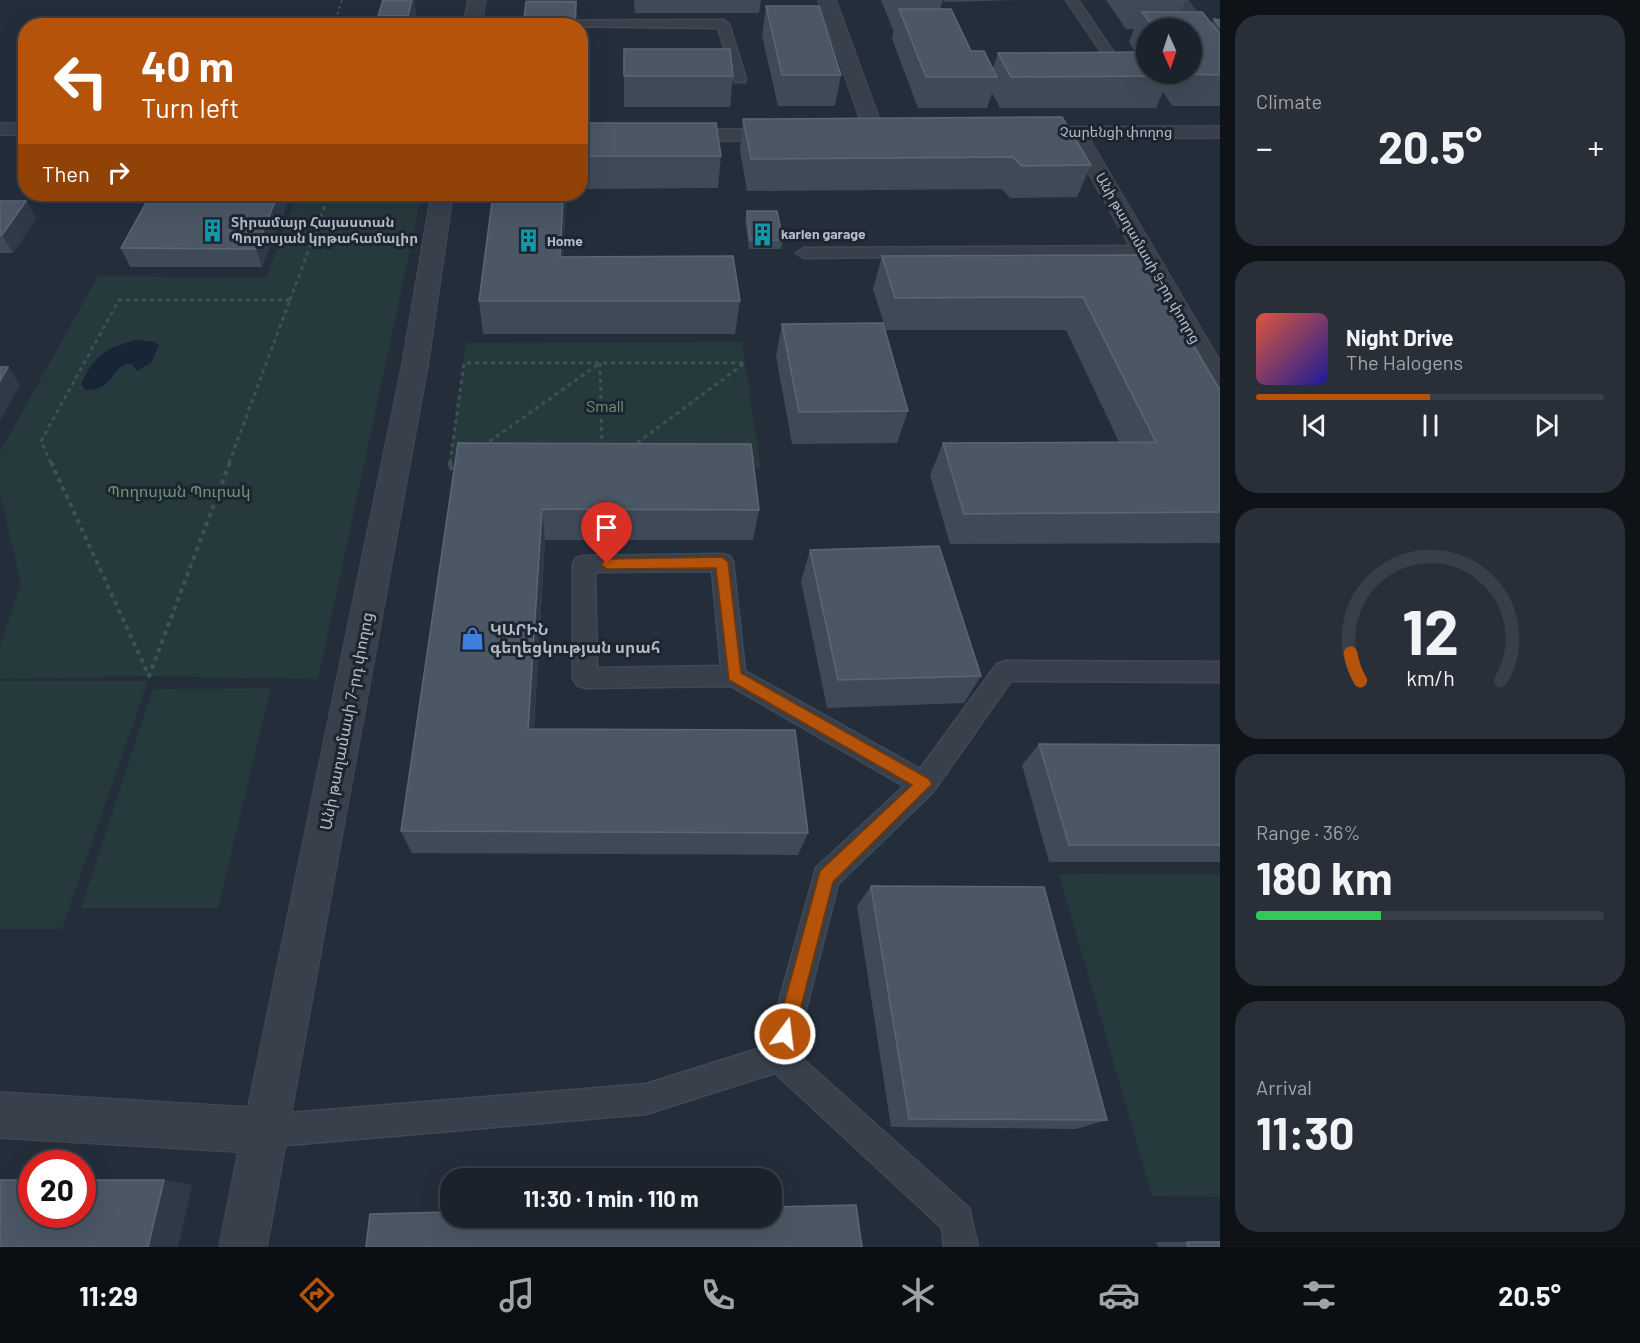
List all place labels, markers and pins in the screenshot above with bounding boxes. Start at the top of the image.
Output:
place label: Տիրամայր Հայաստան Պողոսյան կրթահամալիր [231,213,418,246]
building icon: Տիրամայր Հայաստան Պողոսյան կրթահամալիր [200,217,226,243]
building icon: karlen garage [750,221,776,247]
place label: karlen garage [781,225,866,242]
building icon: Home [516,228,542,254]
place label: Home [547,232,583,249]
pin [581,502,632,564]
place label: ԿԱՐԻՆ գեղեցկության սրահ [490,619,660,657]
shop icon: ԿԱՐԻՆ գեղեցկության սրահ [459,625,485,651]

